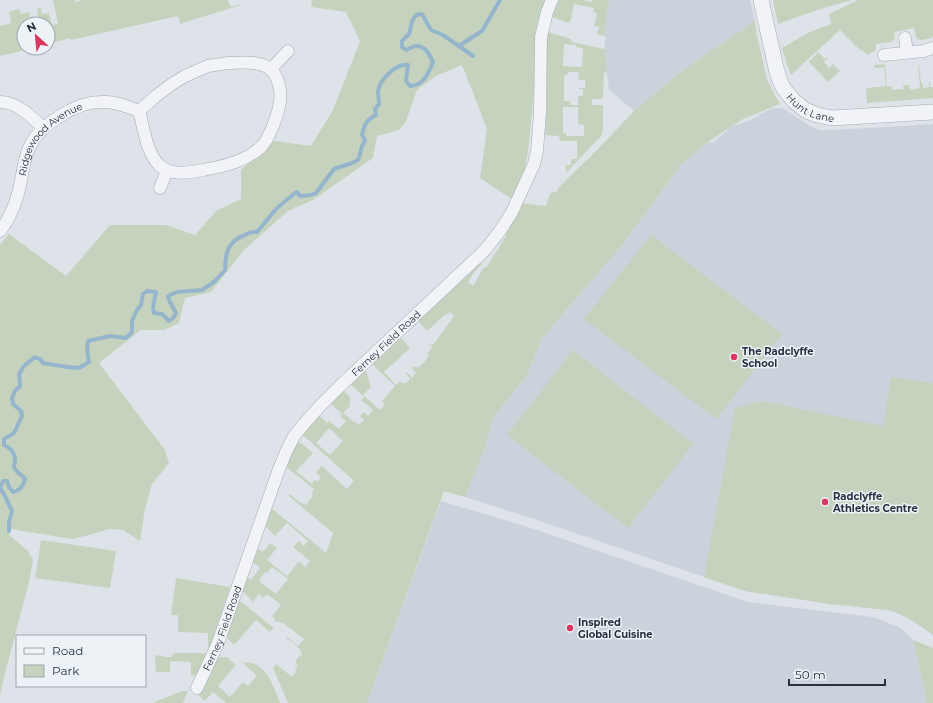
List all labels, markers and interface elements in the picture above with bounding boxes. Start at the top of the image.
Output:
north arrow [16,16,56,56]
text: N [24,19,39,35]
street label: Hunt Lane [784,90,835,125]
street label: Ridgewood Avenue [16,99,84,177]
street label: Ferney Field Road [348,307,423,379]
place label: The Radclyffe School [742,345,814,370]
marker: The Radclyffe School [729,352,739,362]
place label: Radclyffe Athletics Centre [832,490,918,515]
marker: Radclyffe Athletics Centre [820,497,830,507]
street label: Ferney Field Road [200,584,244,673]
place label: Inspired Global Cuisine [578,616,653,641]
marker: Inspired Global Cuisine [565,623,575,633]
legend [16,635,146,687]
text: Road [52,643,83,658]
scale bar [789,661,885,687]
text: Park [52,663,80,678]
text: 50 m [795,667,826,682]

